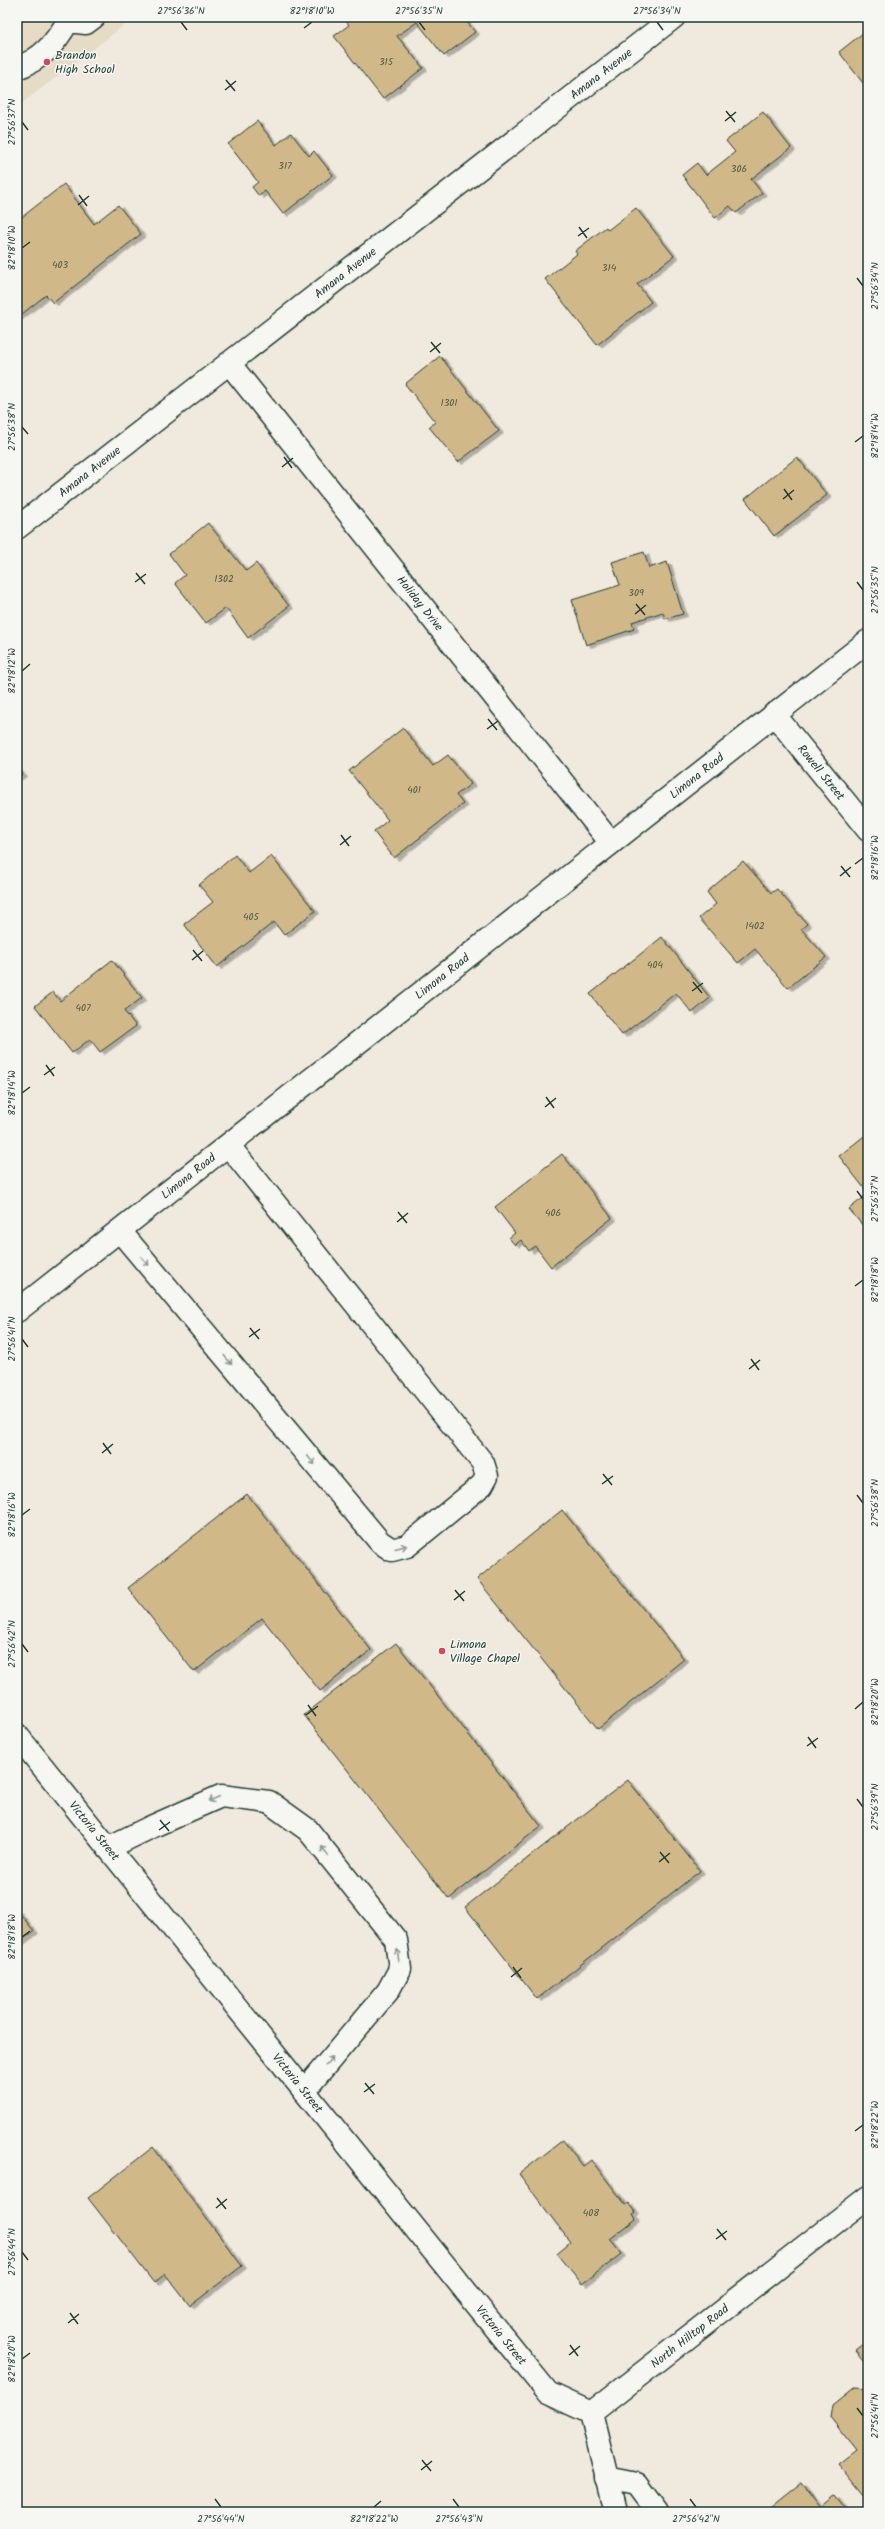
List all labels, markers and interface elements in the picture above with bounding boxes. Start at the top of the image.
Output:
text: 27°56'36"N [157,3,205,19]
text: 82°18'10"W [289,3,335,19]
text: 27°56'35"N [395,3,443,19]
text: 27°56'34"N [633,3,681,19]
street label: Amana Avenue [566,43,637,104]
place label: Brandon High School [55,46,115,79]
house number: 315 [379,54,394,70]
marker: Brandon High School [42,57,52,67]
text: 27°56'37"N [4,98,20,145]
house number: 317 [278,158,292,174]
house number: 306 [731,161,747,177]
text: 82°18'10"W [4,225,20,271]
street label: Amana Avenue [310,242,381,303]
house number: 403 [52,257,68,273]
house number: 314 [602,260,617,276]
text: 27°56'34"N [867,262,883,310]
house number: 1301 [441,395,458,411]
text: 27°56'38"N [4,403,20,451]
text: 82°18'14"W [867,413,883,459]
street label: Amana Avenue [54,441,125,502]
text: 27°56'35"N [867,566,883,614]
house number: 1302 [214,571,234,587]
street label: Holiday Drive [392,571,449,636]
house number: 309 [628,585,644,601]
text: 82°18'12"W [4,648,20,694]
street label: Rowell Street [793,740,850,805]
street label: Limona Road [665,748,729,804]
house number: 401 [407,782,421,798]
text: 82°18'16"W [867,835,883,881]
house number: 405 [243,909,260,925]
house number: 1402 [745,918,765,934]
street label: Limona Road [411,948,474,1004]
house number: 404 [647,957,663,973]
house number: 407 [75,1000,91,1016]
text: 82°18'14"W [4,1070,20,1116]
street label: Limona Road [157,1148,221,1204]
text: 27°56'37"N [867,1175,883,1222]
house number: 406 [545,1205,561,1221]
one-way arrow [140,1255,149,1266]
text: 82°18'18"W [867,1257,883,1303]
text: 27°56'41"N [4,1316,20,1361]
one-way arrow [224,1355,233,1366]
one-way arrow [307,1455,316,1466]
text: 27°56'38"N [867,1479,883,1527]
text: 82°18'16"W [4,1492,20,1538]
one-way arrow [394,1543,407,1551]
text: 27°56'42"N [4,1620,20,1668]
place label: Limona Village Chapel [450,1635,520,1668]
marker: Limona Village Chapel [437,1646,447,1656]
text: 82°18'20"W [867,1678,883,1726]
text: 27°56'39"N [867,1783,883,1830]
one-way arrow [209,1796,221,1803]
street label: Victoria Street [64,1797,125,1865]
one-way arrow [320,1845,329,1856]
text: 82°18'18"W [4,1914,20,1960]
one-way arrow [394,1949,402,1962]
street label: Victoria Street [268,2049,328,2117]
one-way arrow [325,2055,334,2066]
text: 82°18'22"W [867,2101,883,2149]
house number: 408 [583,2205,600,2221]
text: 27°56'44"N [4,2228,20,2276]
street label: North Hilltop Road [646,2299,734,2373]
street label: Victoria Street [471,2301,532,2369]
text: 82°18'20"W [4,2335,20,2383]
text: 27°56'41"N [867,2393,883,2438]
text: 27°56'44"N [197,2511,245,2527]
text: 82°18'22"W [350,2511,398,2527]
text: 27°56'43"N [435,2511,483,2527]
text: 27°56'42"N [672,2511,720,2527]

